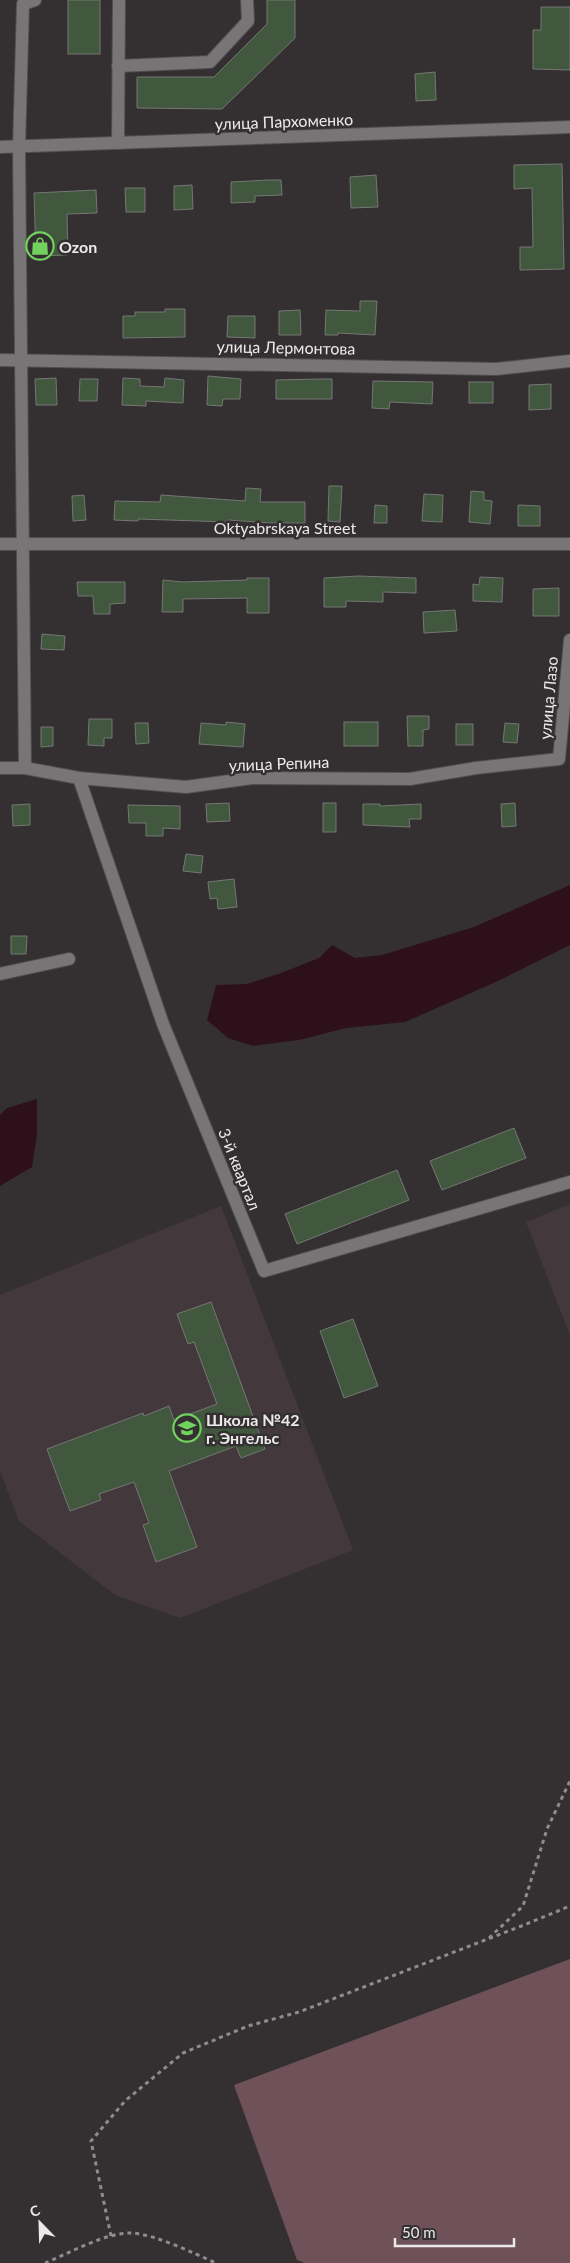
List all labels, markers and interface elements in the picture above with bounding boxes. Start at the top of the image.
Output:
street label: улица Пархоменко [215,109,353,133]
shop icon: Ozon [25,231,55,261]
place label: Ozon [59,237,97,256]
street label: улица Лермонтова [217,336,355,358]
street label: Oktyabrskaya Street [214,518,356,537]
street label: улица Лазо [535,656,561,740]
street label: улица Репина [228,752,330,774]
street label: 3-й квартал [215,1125,265,1213]
place label: Школа №42 г. Энгельс [206,1410,300,1447]
school or university icon: Школа №42 г. Энгельс [172,1413,202,1443]
north arrow [15,2198,65,2248]
text: С [27,2201,43,2220]
scale bar [395,2216,514,2248]
text: 50 m [402,2223,436,2241]

